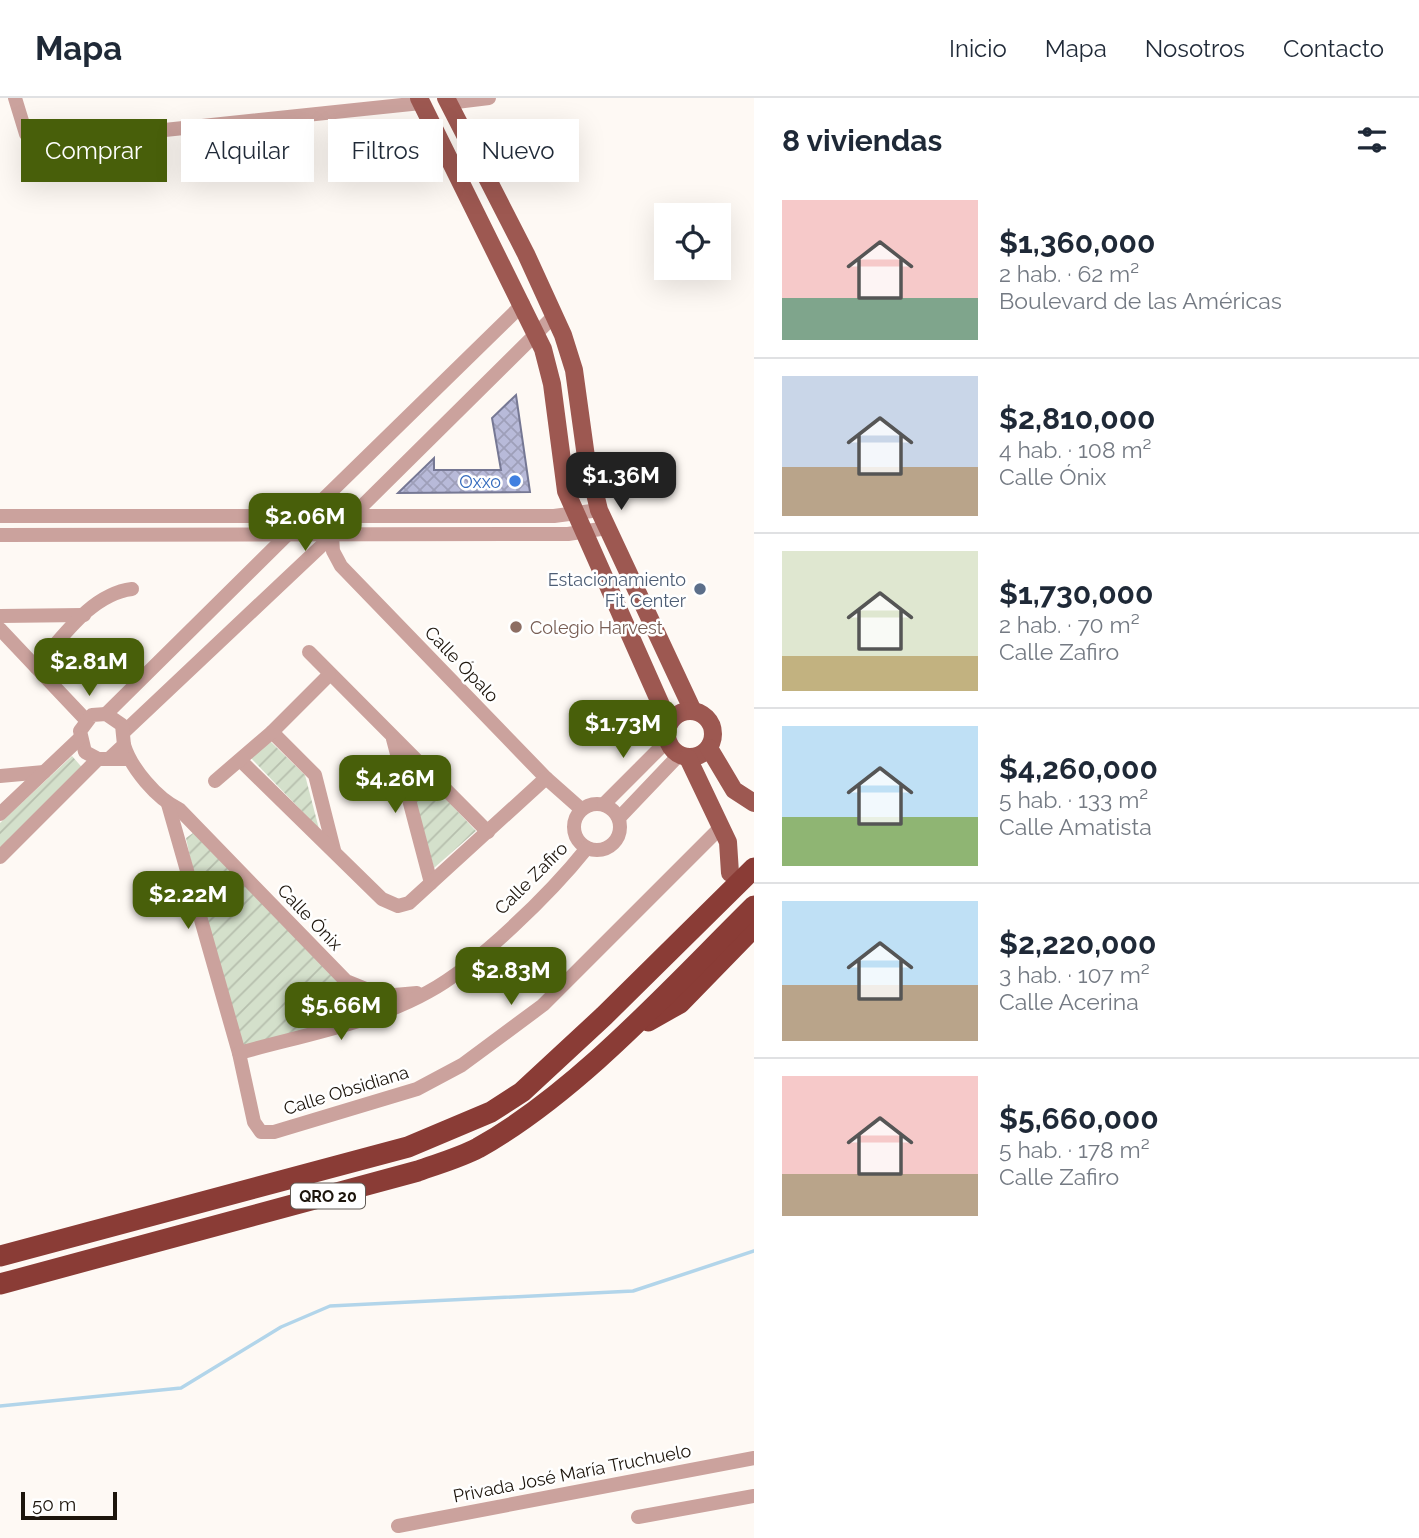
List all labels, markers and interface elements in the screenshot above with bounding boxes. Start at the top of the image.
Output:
text: Mapa [35,29,122,68]
text: Inicio [949,34,1007,63]
text: Mapa [1045,34,1107,63]
text: Nosotros [1145,34,1245,63]
text: Contacto [1283,34,1384,63]
chip: Comprar [21,119,167,182]
chip: Alquilar [181,119,314,182]
chip: Filtros [328,119,443,182]
chip: Nuevo [457,119,579,182]
icon: filters [1353,121,1391,159]
text: 8 viviendas [782,123,942,158]
map controls [654,203,731,280]
button: locate [654,203,731,280]
text: $1,360,000 [999,225,1155,260]
icon: home [838,228,922,312]
text: 2 hab. · 62 m² [999,260,1139,287]
text: Boulevard de las Américas [999,287,1282,314]
text: $2,810,000 [999,401,1155,436]
icon: home [838,404,922,488]
text: 4 hab. · 108 m² [999,436,1151,463]
pin: $1.36M [564,452,678,512]
text: $1.36M [582,461,660,488]
text: Calle Ónix [999,463,1106,490]
place label: Oxxo [459,471,501,492]
marker: Oxxo [507,473,523,489]
pin: $2.06M [248,494,362,553]
text: $2.06M [265,502,345,529]
place label: Estacionamiento Fit Center [548,569,687,611]
text: $1,730,000 [999,576,1153,611]
icon: home [838,579,922,663]
marker: Estacionamiento Fit Center [692,581,708,597]
text: 2 hab. · 70 m² [999,611,1140,638]
place label: Colegio Harvest [530,617,663,638]
marker: Colegio Harvest [508,619,524,635]
street label: Calle Ópalo [421,621,504,706]
pin: $2.81M [32,638,146,698]
text: Calle Zafiro [999,638,1119,665]
text: $2.81M [50,647,128,674]
pin: $1.73M [566,700,680,760]
text: $1.73M [585,709,661,736]
text: $4,260,000 [999,751,1158,786]
icon: home [838,754,922,838]
pin: $4.26M [338,756,452,815]
text: $4.26M [355,764,435,791]
text: 5 hab. · 133 m² [999,786,1148,813]
text: Calle Amatista [999,813,1152,840]
street label: Calle Zafiro [490,837,572,919]
pin: $2.22M [131,872,245,931]
street label: Calle Ónix [273,879,347,955]
text: $2.22M [149,880,227,907]
text: $2,220,000 [999,926,1156,961]
icon: home [838,929,922,1013]
pin: $2.83M [454,948,568,1007]
text: $2.83M [471,956,551,983]
text: 3 hab. · 107 m² [999,961,1150,988]
pin: $5.66M [284,982,398,1042]
text: Calle Acerina [999,988,1139,1015]
text: $5.66M [301,991,381,1018]
street label: Calle Obsidiana [281,1061,411,1119]
text: $5,660,000 [999,1101,1159,1136]
icon: home [838,1104,922,1188]
text: 5 hab. · 178 m² [999,1136,1150,1163]
text: Calle Zafiro [999,1163,1119,1190]
road number: QRO 20 [291,1184,365,1208]
street label: Privada José María Truchuelo [451,1440,693,1506]
scale bar [21,1489,117,1521]
text: 50 m [32,1493,76,1515]

